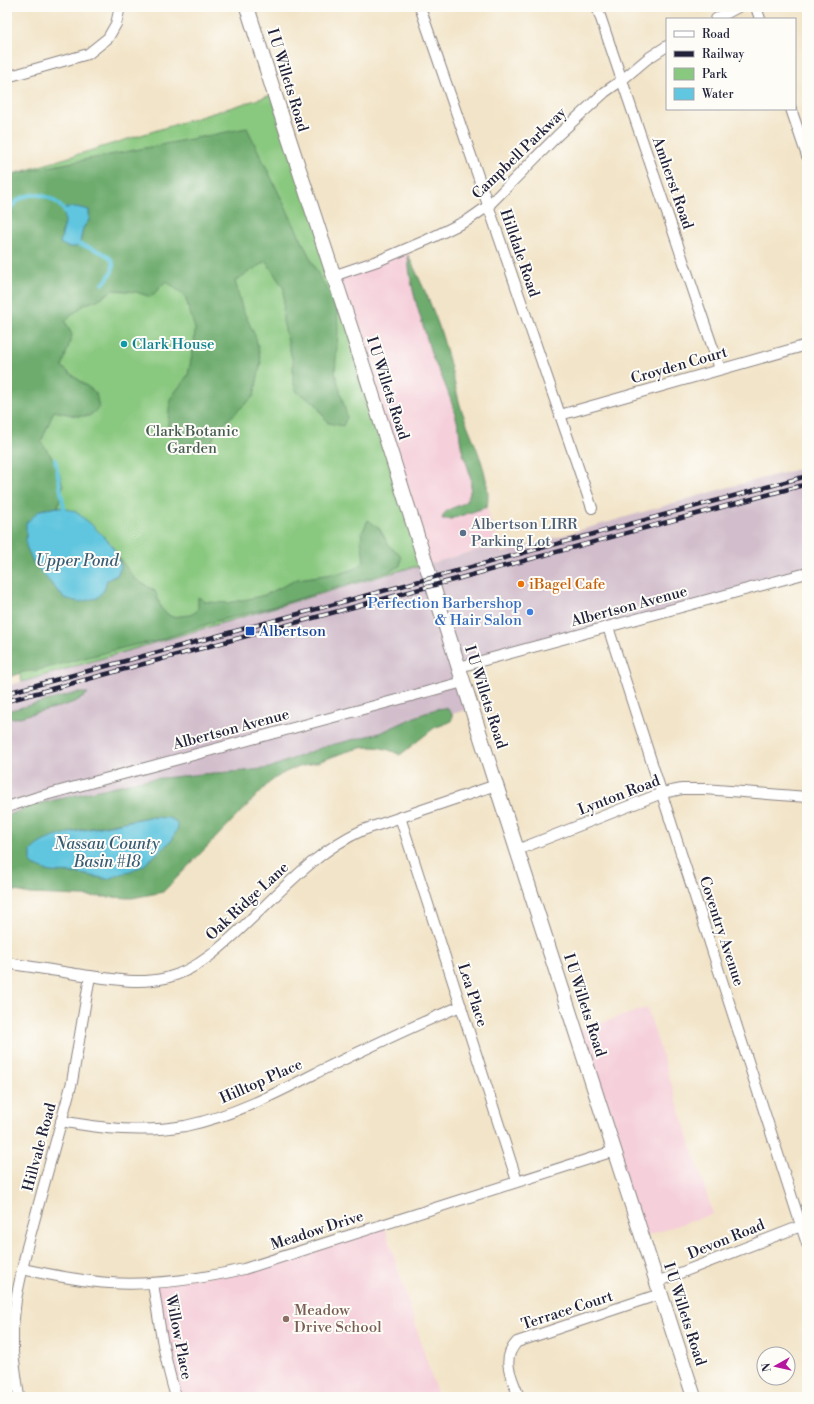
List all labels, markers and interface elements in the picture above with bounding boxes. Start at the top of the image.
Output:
legend [666,18,796,110]
street label: I U Willets Road [263,26,312,135]
text: Road [702,27,730,42]
text: Railway [702,47,744,62]
text: Park [702,67,728,82]
text: Water [701,87,734,102]
street label: Campbell Parkway [468,103,571,203]
street label: Amherst Road [648,134,697,232]
street label: Hilldale Road [496,207,544,300]
street label: I U Willets Road [362,334,413,442]
place label: Clark House [132,335,215,354]
marker: Clark House [119,339,129,349]
street label: Croyden Court [629,342,730,388]
park label: Clark Botanic Garden [145,422,239,458]
place label: Albertson LIRR Parking Lot [470,515,578,551]
marker: Albertson LIRR Parking Lot [458,528,468,538]
water label: Upper Pond [36,551,119,571]
place label: iBagel Cafe [529,575,605,594]
marker: iBagel Cafe [516,579,526,589]
street label: Albertson Avenue [568,582,689,631]
place label: Perfection Barbershop & Hair Salon [368,594,522,630]
marker: Perfection Barbershop & Hair Salon [525,607,535,617]
place label: Albertson [258,622,326,641]
marker: Albertson [244,625,256,637]
street label: I U Willets Road [460,643,511,751]
street label: Albertson Avenue [170,705,291,754]
street label: Lynton Road [576,771,663,820]
water label: Nassau County Basin #18 [53,834,160,872]
street label: Oak Ridge Lane [202,858,293,945]
street label: Coventry Avenue [695,874,748,988]
street label: I U Willets Road [559,951,610,1059]
street label: Lea Place [453,961,492,1029]
street label: Hilltop Place [217,1055,306,1108]
street label: Hillvale Road [19,1100,61,1193]
street label: Meadow Drive [268,1206,366,1254]
street label: Devon Road [685,1215,768,1264]
street label: I U Willets Road [659,1260,710,1368]
street label: Terrace Court [519,1287,616,1334]
street label: Willow Place [161,1292,196,1381]
place label: Meadow Drive School [294,1301,382,1337]
marker: Meadow Drive School [281,1314,291,1324]
north arrow [756,1346,796,1386]
text: N [760,1362,775,1373]

